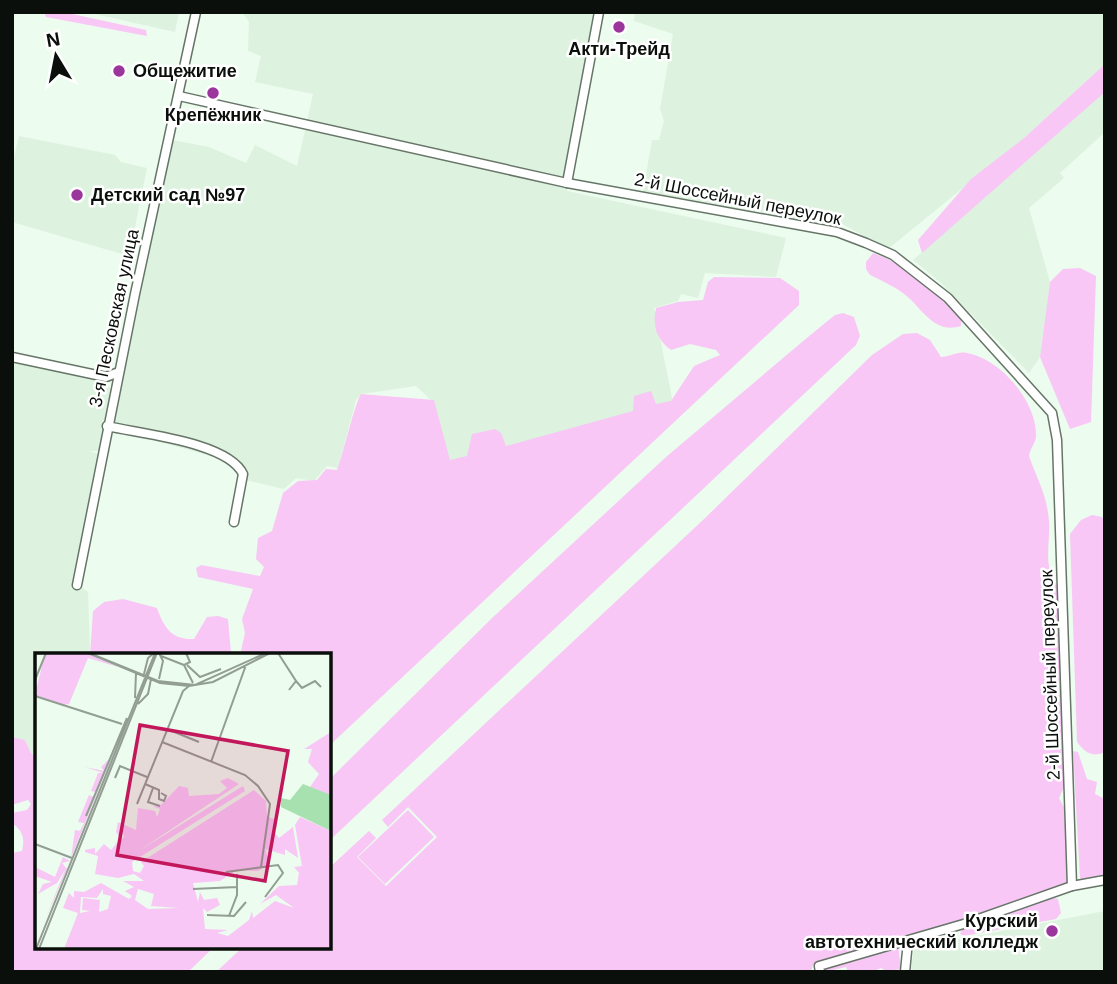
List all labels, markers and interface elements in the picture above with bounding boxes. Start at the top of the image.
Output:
marker: Акти-Трейд [611,19,627,35]
north arrow [21,21,91,91]
text: N [45,28,62,51]
place label: Акти-Трейд [568,39,670,59]
place label: Общежитие [133,61,237,81]
marker: Общежитие [111,63,127,79]
marker: Крепёжник [205,85,221,101]
place label: Крепёжник [165,105,262,125]
street label: 2-й Шоссейный переулок [633,169,843,229]
place label: Детский сад №97 [91,185,245,205]
marker: Детский сад №97 [69,187,85,203]
street label: 3-я Песковская улица [85,226,143,409]
street label: 2-й Шоссейный переулок [1036,569,1064,780]
inset map [35,653,331,949]
place label: Курский автотехнический колледж [805,911,1038,952]
marker: Курский автотехнический колледж [1044,923,1060,939]

